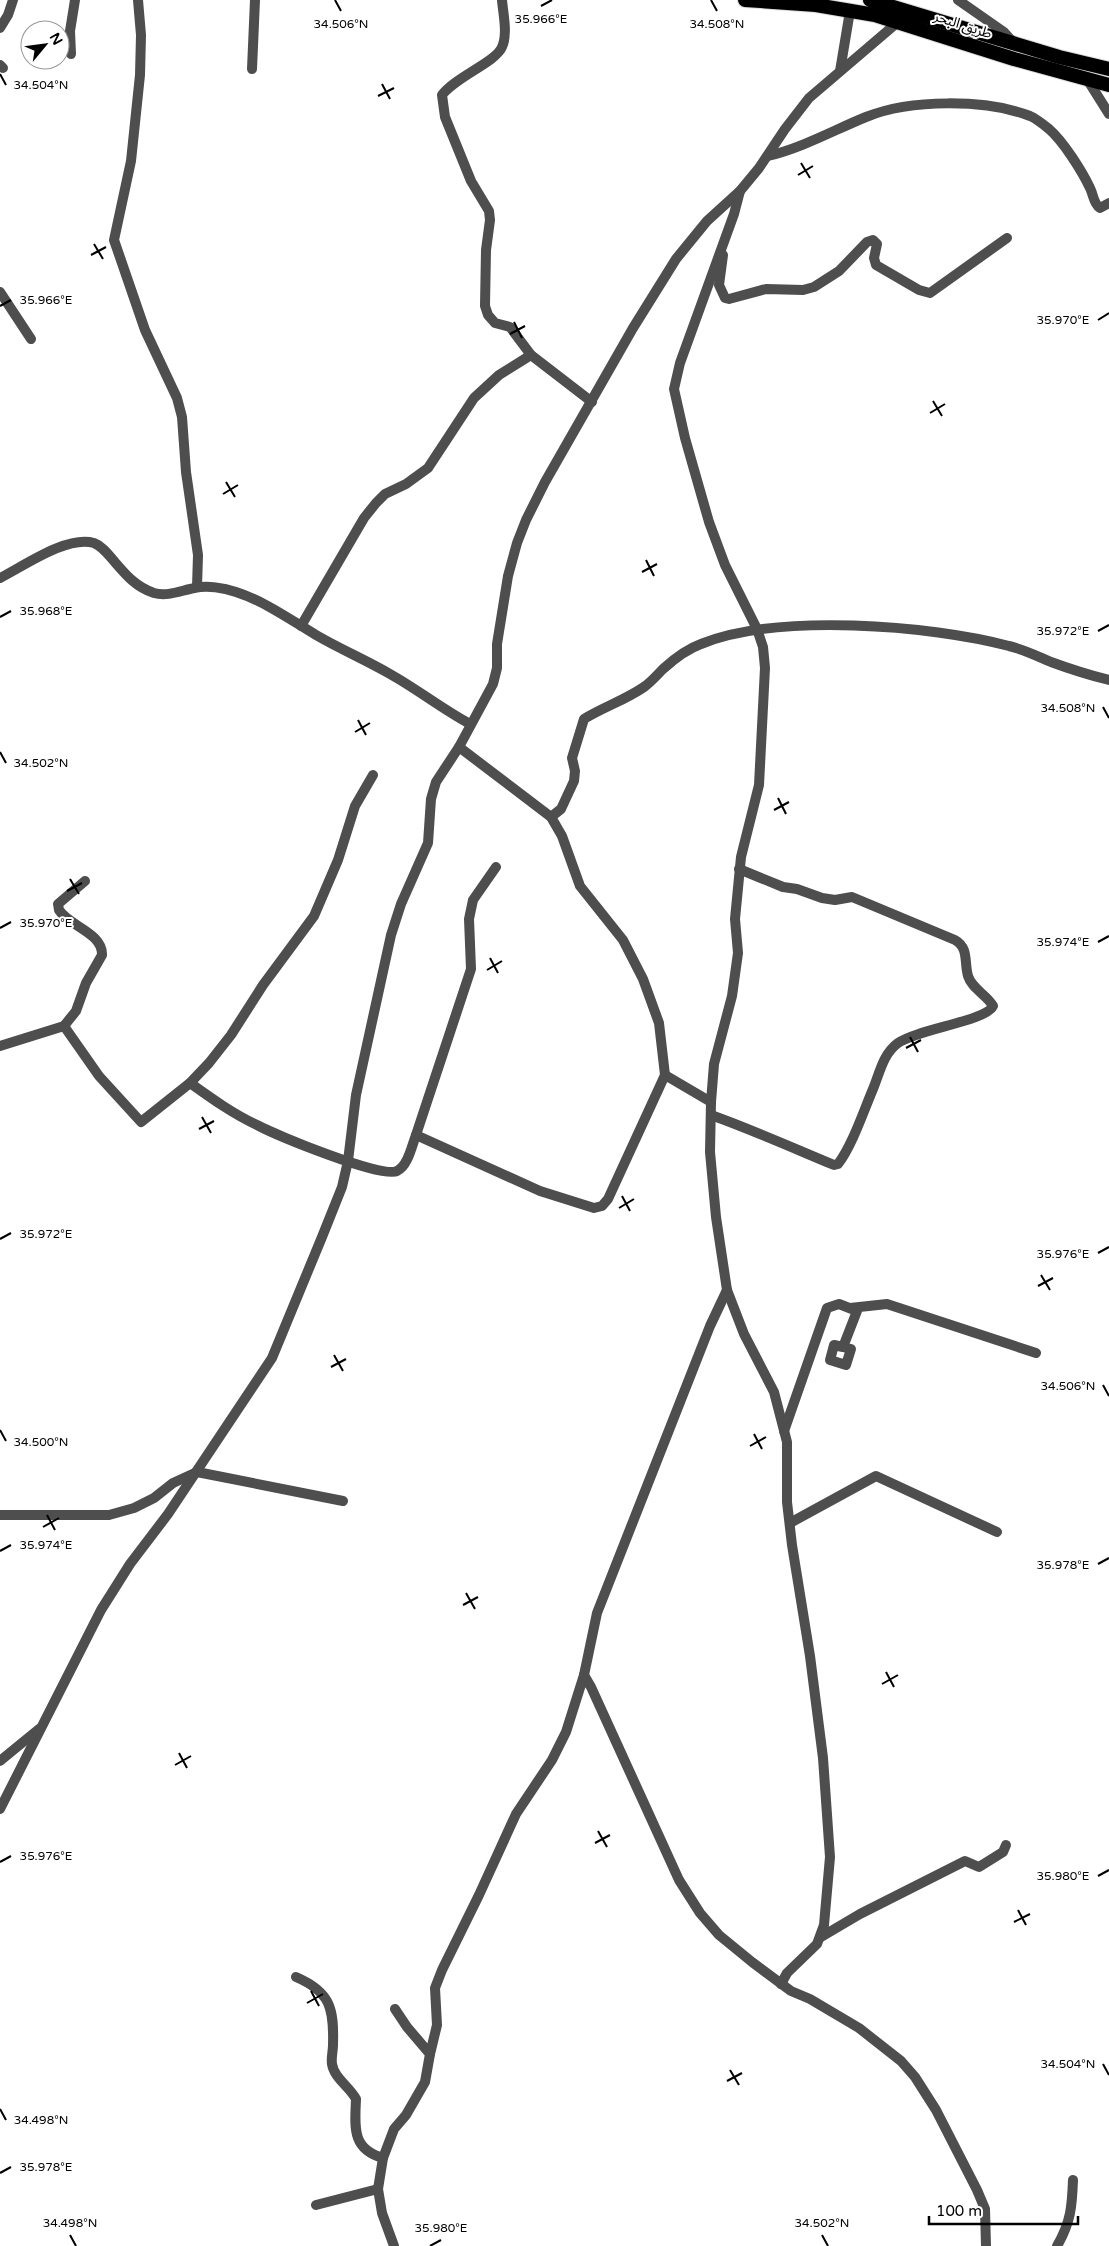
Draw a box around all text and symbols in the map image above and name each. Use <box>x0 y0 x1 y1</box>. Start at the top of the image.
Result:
street label: طريق البحر <box>931 7 994 43</box>
text: 35.966°E <box>515 12 568 26</box>
text: 34.506°N <box>314 17 368 31</box>
text: 34.508°N <box>690 17 744 31</box>
north arrow <box>20 20 70 70</box>
text: N <box>46 30 66 48</box>
text: 34.504°N <box>14 78 68 92</box>
text: 35.966°E <box>20 293 73 307</box>
text: 35.970°E <box>1037 313 1090 327</box>
text: 35.968°E <box>20 604 73 618</box>
text: 35.972°E <box>1037 624 1090 638</box>
text: 34.508°N <box>1041 701 1095 715</box>
text: 34.502°N <box>14 756 68 770</box>
text: 35.970°E <box>20 916 73 930</box>
text: 35.974°E <box>1037 935 1090 949</box>
text: 35.972°E <box>20 1227 73 1241</box>
text: 35.976°E <box>1037 1247 1090 1261</box>
text: 34.506°N <box>1041 1379 1095 1393</box>
text: 34.500°N <box>14 1435 68 1449</box>
text: 35.974°E <box>20 1538 73 1552</box>
text: 35.978°E <box>1037 1558 1090 1572</box>
text: 35.976°E <box>20 1849 73 1863</box>
text: 35.980°E <box>1037 1869 1090 1883</box>
text: 34.504°N <box>1041 2057 1095 2071</box>
text: 34.498°N <box>14 2113 68 2127</box>
text: 35.978°E <box>20 2160 73 2174</box>
scale bar <box>929 2194 1078 2226</box>
text: 100 m <box>936 2202 982 2220</box>
text: 34.498°N <box>43 2216 97 2230</box>
text: 34.502°N <box>795 2216 849 2230</box>
text: 35.980°E <box>415 2221 468 2235</box>

